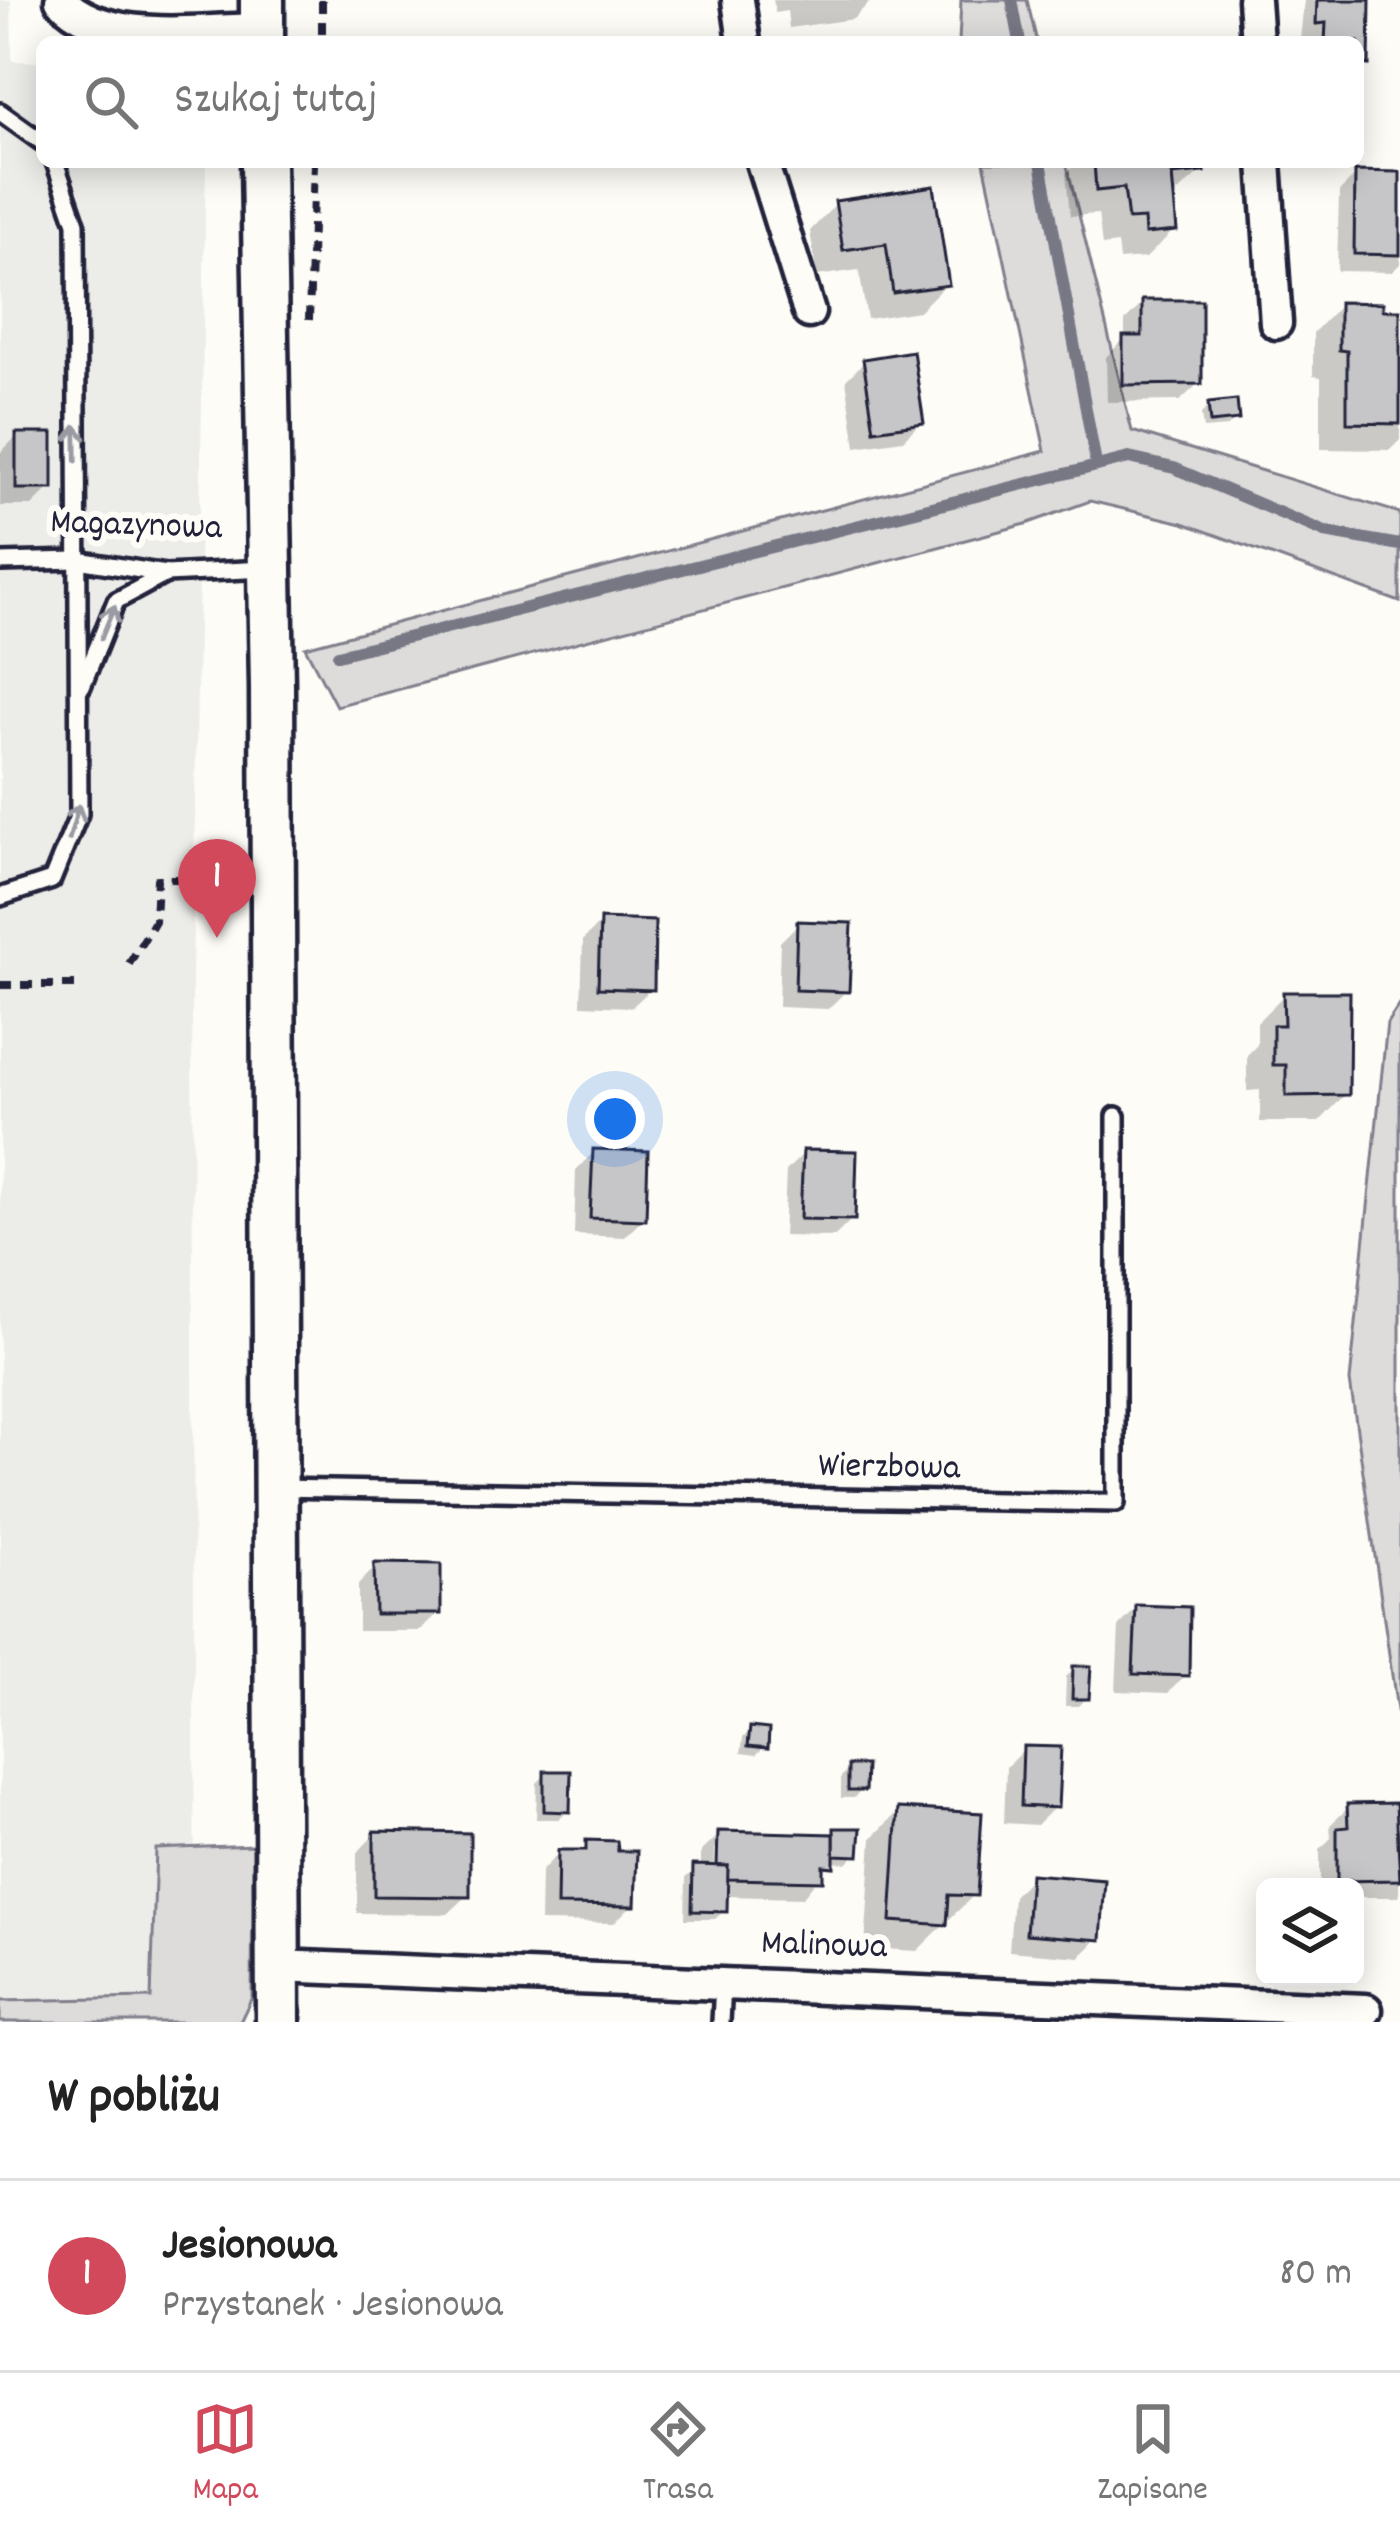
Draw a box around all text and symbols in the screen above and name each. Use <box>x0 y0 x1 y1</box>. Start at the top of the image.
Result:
search box <box>36 36 1364 168</box>
icon: search <box>78 69 144 135</box>
text: Szukaj tutaj <box>174 70 378 134</box>
one-way arrow <box>65 424 87 463</box>
street label: Magazynowa <box>49 498 224 556</box>
one-way arrow <box>99 604 120 641</box>
one-way arrow <box>64 804 86 842</box>
pin: 1 <box>178 839 256 938</box>
your location <box>585 1089 645 1149</box>
street label: Wierzbowa <box>818 1442 961 1496</box>
map controls <box>1256 1878 1364 1986</box>
button: layers <box>1256 1878 1364 1986</box>
street label: Malinowa <box>760 1919 889 1975</box>
text: W pobliżu <box>48 2064 220 2136</box>
text: Jesionowa <box>162 2216 336 2280</box>
text: 1 <box>83 2248 91 2303</box>
text: 80 m <box>1279 2248 1352 2303</box>
text: Przystanek · Jesionowa <box>162 2280 503 2335</box>
tab: Mapa <box>192 2396 258 2515</box>
tab: Trasa <box>643 2396 713 2515</box>
tab: Zapisane <box>1097 2396 1208 2515</box>

